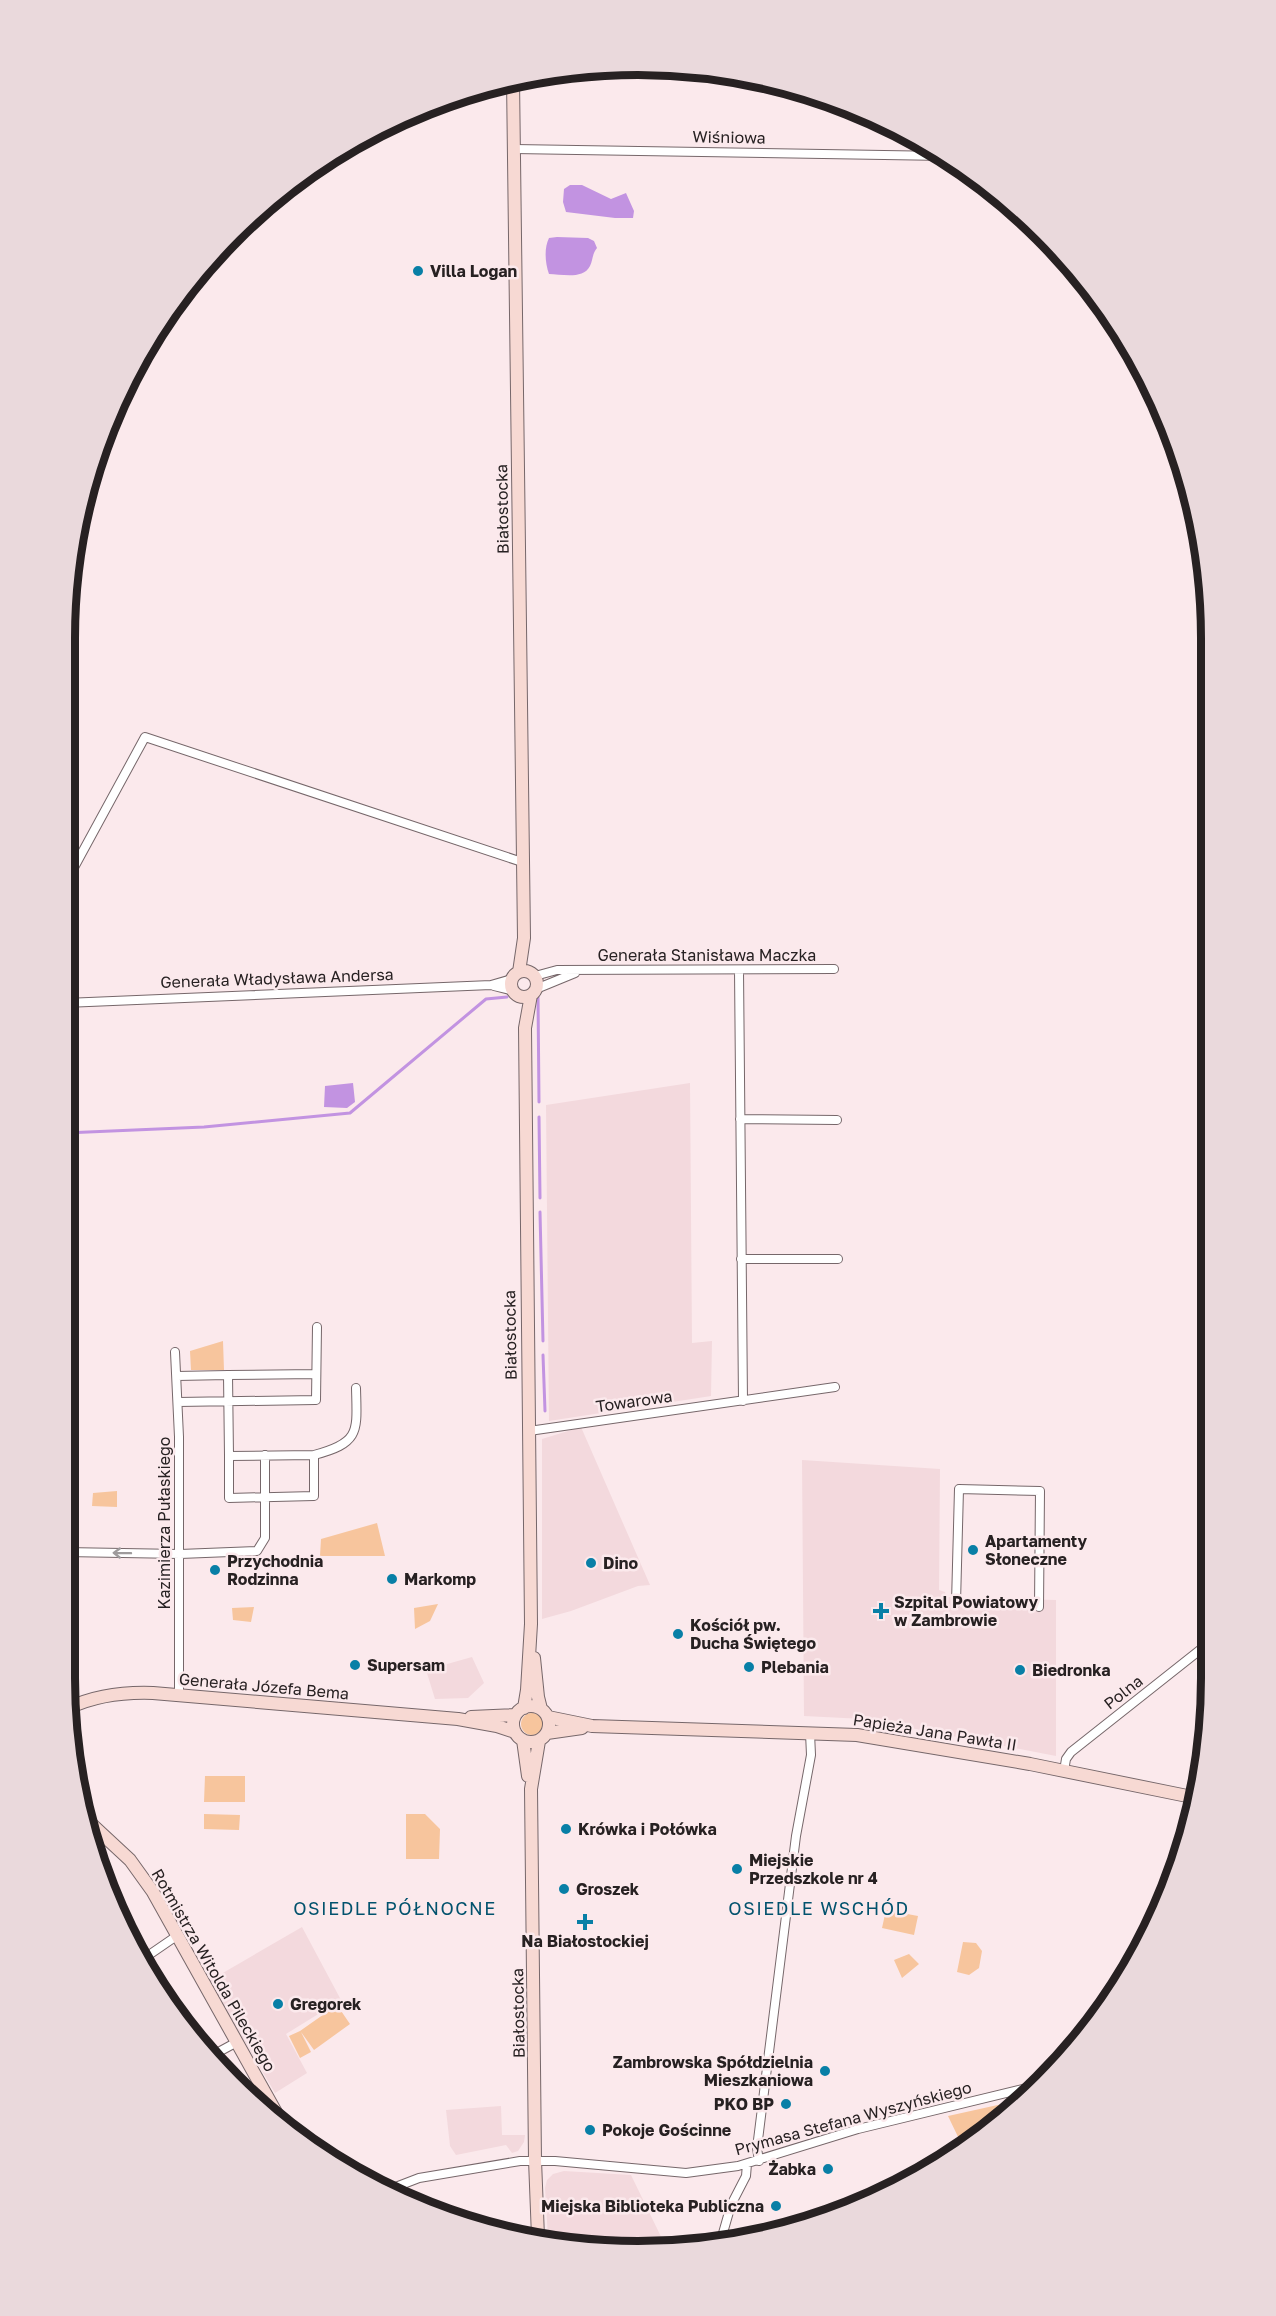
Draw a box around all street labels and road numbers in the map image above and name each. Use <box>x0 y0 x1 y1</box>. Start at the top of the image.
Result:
street label: Wiśniowa <box>692 126 766 148</box>
street label: Białostocka <box>491 464 513 554</box>
street label: Generała Stanisława Maczka <box>598 945 816 965</box>
street label: Generała Władysława Andersa <box>160 964 394 992</box>
street label: Białostocka <box>499 1290 521 1380</box>
street label: Towarowa <box>595 1386 673 1416</box>
street label: Kazimierza Pułaskiego <box>154 1437 174 1609</box>
street label: Generała Józefa Bema <box>178 1669 350 1703</box>
street label: Polna <box>1100 1671 1146 1713</box>
street label: Papieża Jana Pawła II <box>852 1709 1018 1755</box>
street label: Rotmistrza Witolda Pileckiego <box>148 1865 280 2075</box>
street label: Białostocka <box>507 1968 529 2058</box>
street label: Prymasa Stefana Wyszyńskiego <box>732 2077 974 2159</box>

